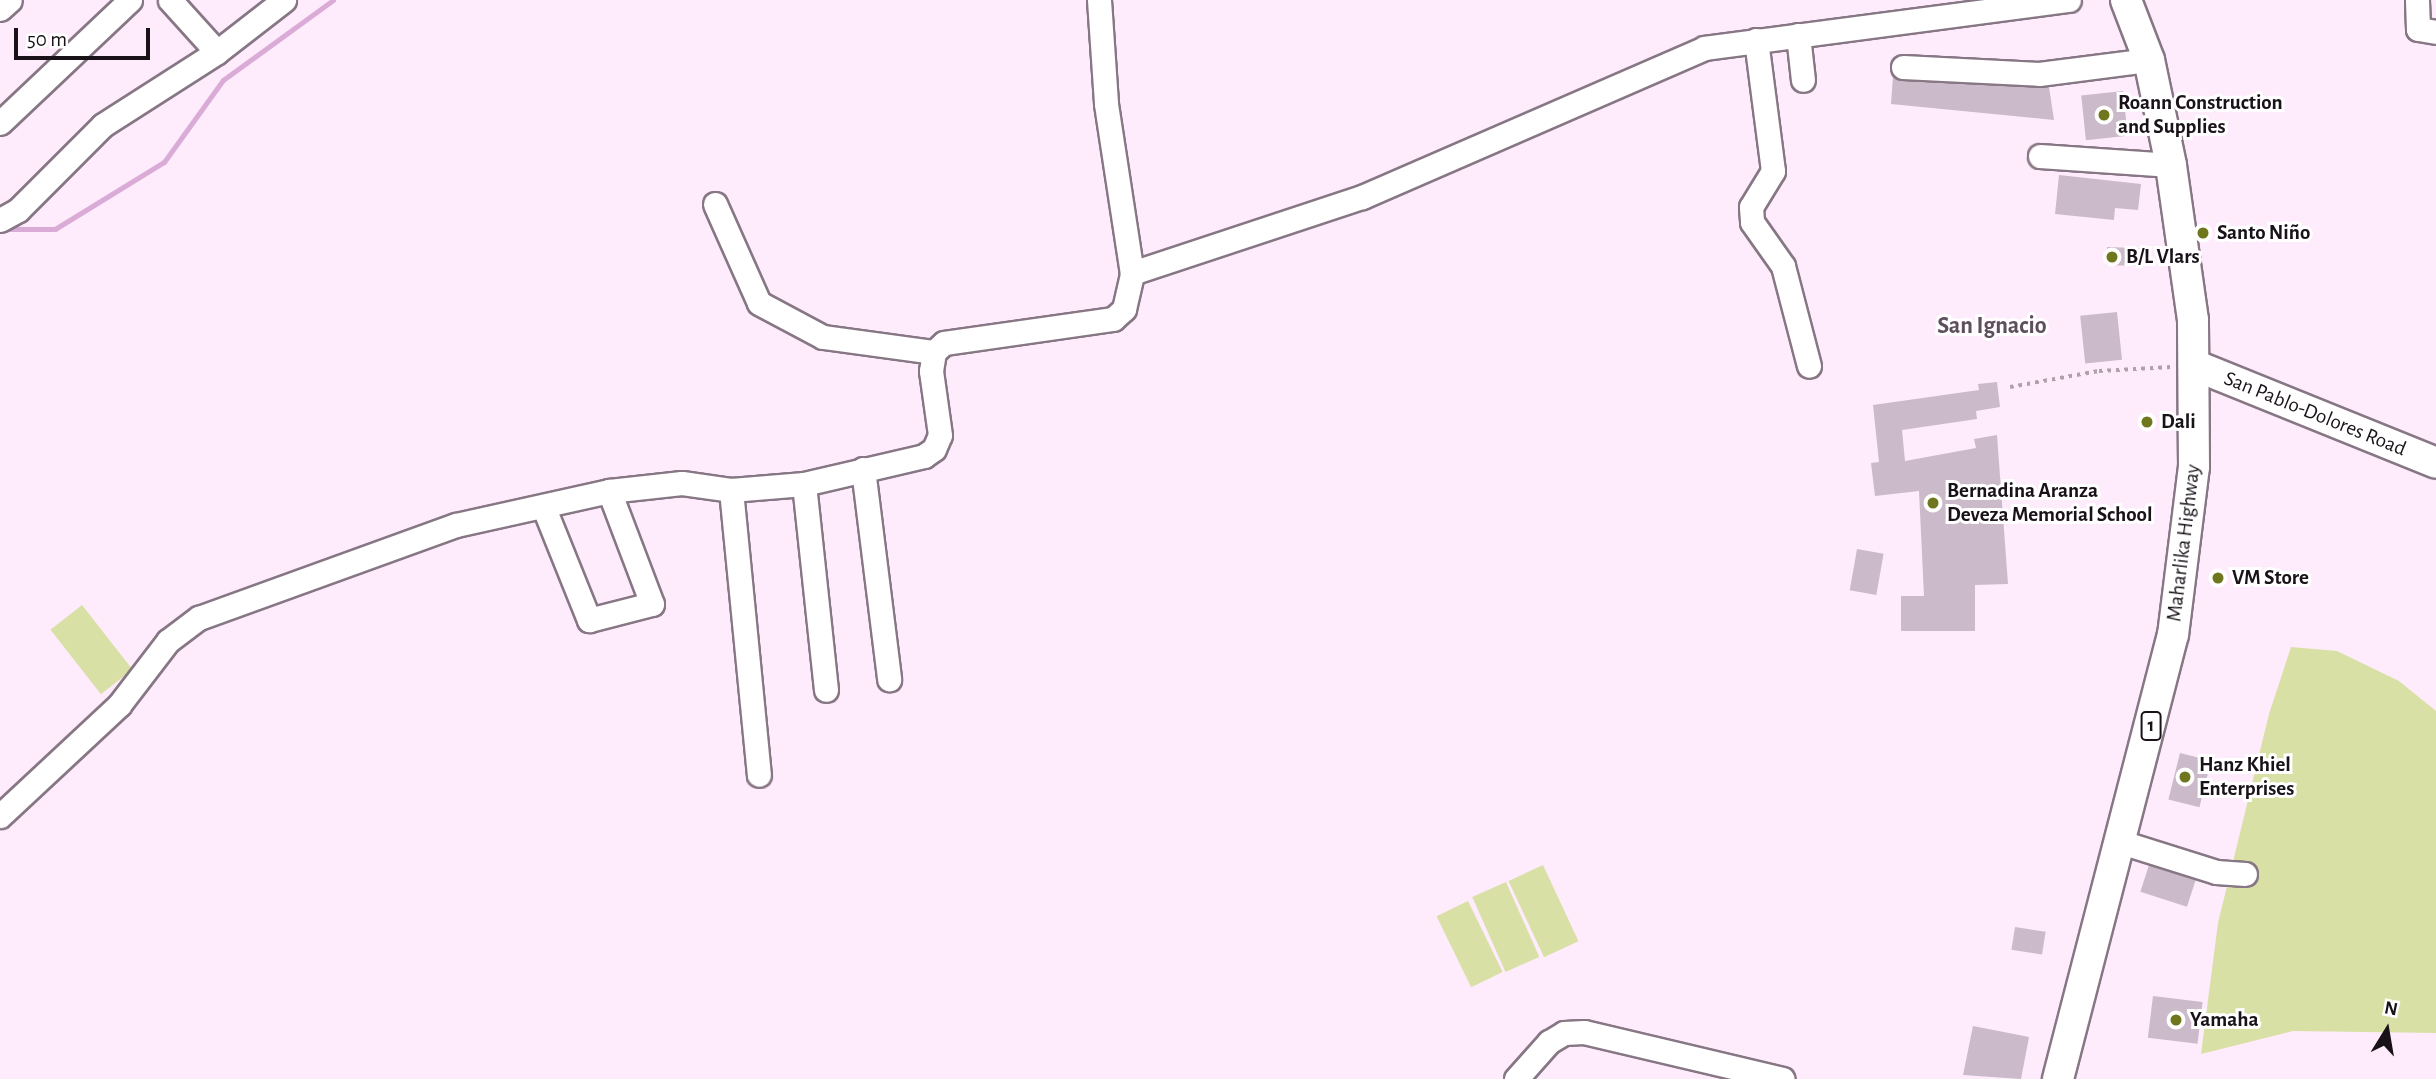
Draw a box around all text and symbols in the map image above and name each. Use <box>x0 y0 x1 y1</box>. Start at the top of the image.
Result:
scale bar <box>18 14 154 58</box>
text: 50 m <box>27 29 67 50</box>
place label: Roann Construction and Supplies <box>2118 90 2283 140</box>
marker: Roann Construction and Supplies <box>2096 107 2112 123</box>
place label: Santo Niño <box>2217 220 2310 246</box>
marker: Santo Niño <box>2195 225 2211 241</box>
place label: B/L Vlars <box>2126 244 2200 270</box>
marker: B/L Vlars <box>2104 249 2120 265</box>
district label: San Ignacio <box>1937 313 2047 341</box>
street label: San Pablo-Dolores Road <box>2220 366 2410 462</box>
place label: Dali <box>2161 409 2196 435</box>
marker: Dali <box>2139 414 2155 430</box>
street label: Maharlika Highway <box>2162 463 2206 623</box>
place label: Bernadina Aranza Deveza Memorial School <box>1947 478 2152 528</box>
marker: Bernadina Aranza Deveza Memorial School <box>1925 495 1941 511</box>
place label: VM Store <box>2232 565 2309 591</box>
marker: VM Store <box>2210 570 2226 586</box>
road number: 1 <box>2140 710 2162 741</box>
place label: Hanz Khiel Enterprises <box>2199 752 2294 802</box>
marker: Hanz Khiel Enterprises <box>2177 769 2193 785</box>
north arrow <box>2352 995 2422 1065</box>
text: N <box>2383 998 2399 1019</box>
place label: Yamaha <box>2190 1007 2259 1033</box>
marker: Yamaha <box>2168 1012 2184 1028</box>

